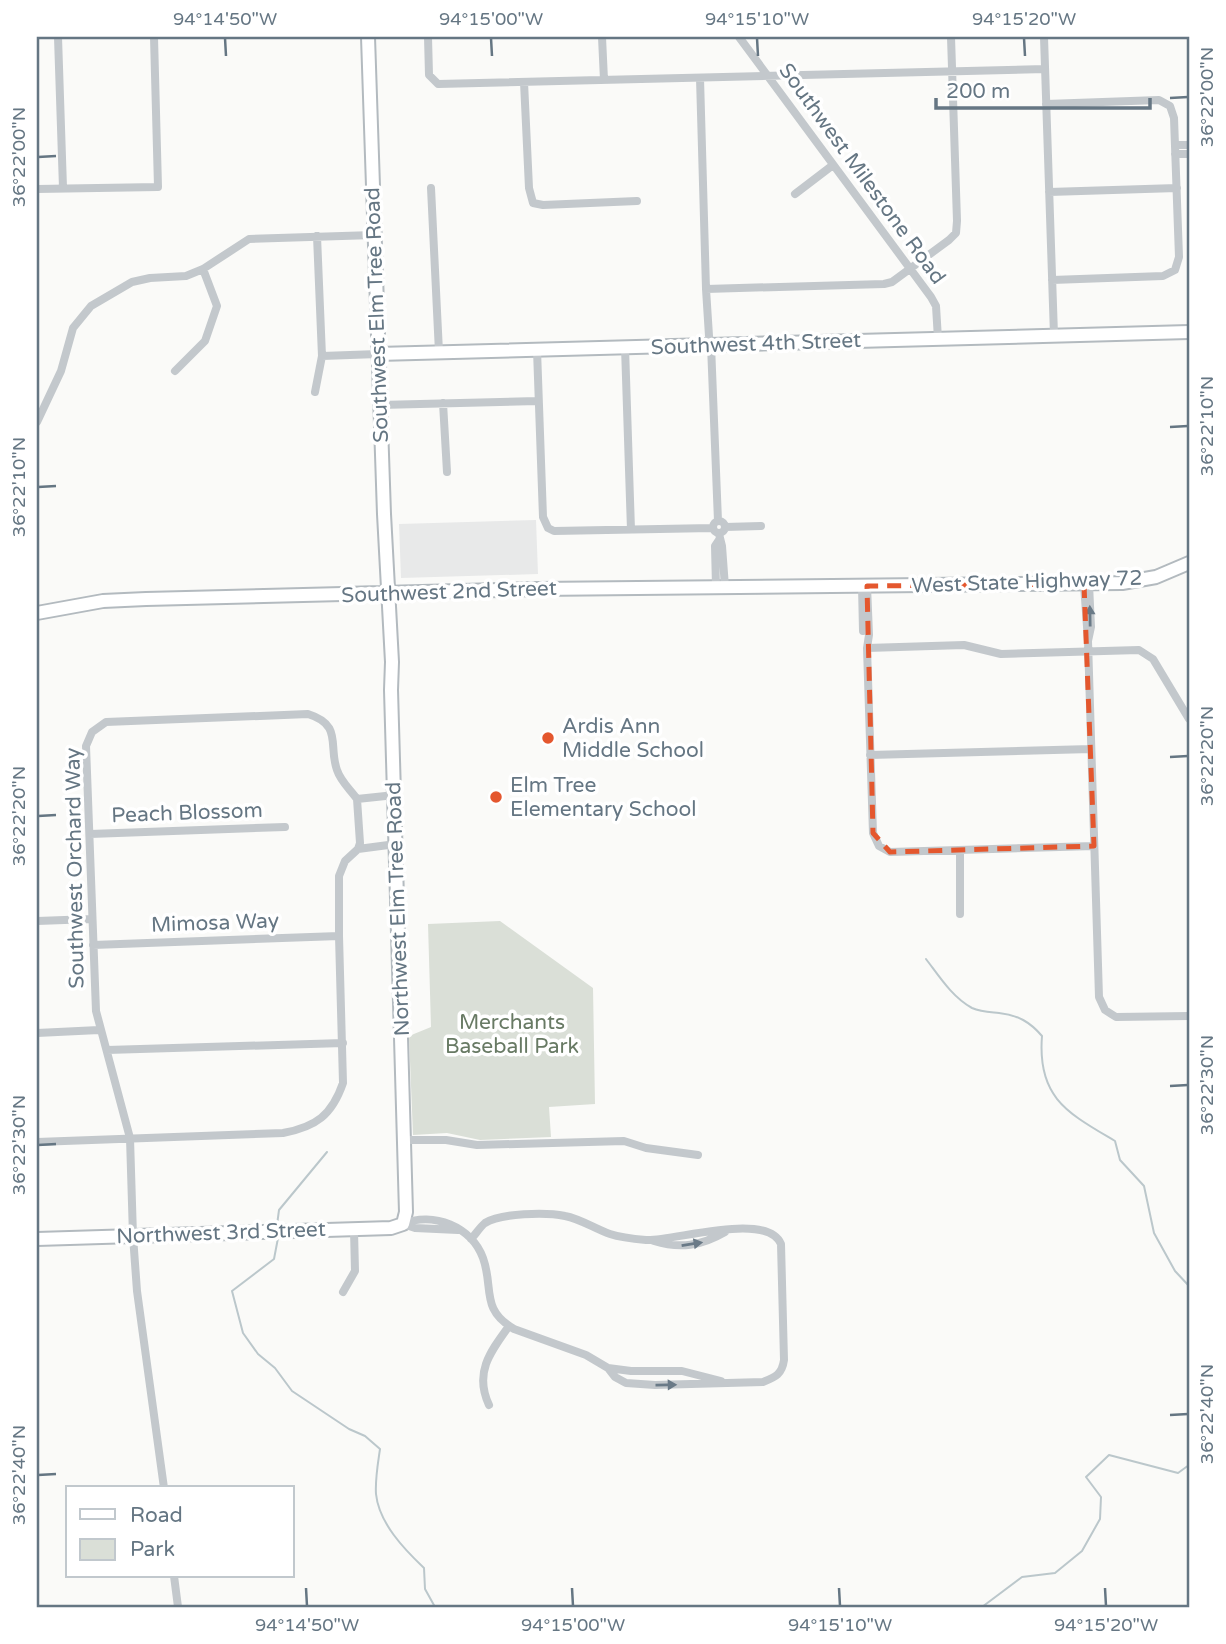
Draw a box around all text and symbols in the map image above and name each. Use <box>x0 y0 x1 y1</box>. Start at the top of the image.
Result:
text: 94°14'50"W <box>173 8 277 30</box>
text: 94°15'00"W <box>439 8 543 30</box>
text: 94°15'10"W <box>705 8 809 30</box>
text: 94°15'20"W <box>972 8 1076 30</box>
text: 36°22'00"N <box>1196 47 1218 147</box>
street label: Southwest Milestone Road <box>773 59 951 289</box>
scale bar <box>936 66 1149 110</box>
text: 200 m <box>946 79 1010 104</box>
text: 36°22'00"N <box>8 107 30 207</box>
street label: Southwest Elm Tree Road <box>360 187 394 443</box>
street label: Southwest 4th Street <box>650 328 862 360</box>
text: 36°22'10"N <box>1196 376 1218 476</box>
text: 36°22'10"N <box>8 437 30 537</box>
street label: West State Highway 72 <box>911 565 1143 599</box>
street label: Southwest 2nd Street <box>341 576 557 608</box>
one-way arrow <box>1084 605 1096 627</box>
text: 36°22'20"N <box>1196 706 1218 806</box>
place label: Ardis Ann Middle School <box>562 714 704 763</box>
marker: Ardis Ann Middle School <box>540 730 556 746</box>
street label: Southwest Orchard Way <box>60 747 90 989</box>
text: 36°22'20"N <box>8 766 30 866</box>
place label: Elm Tree Elementary School <box>510 773 697 822</box>
street label: Northwest Elm Tree Road <box>381 781 415 1037</box>
marker: Elm Tree Elementary School <box>488 789 504 805</box>
street label: Peach Blossom <box>111 798 263 828</box>
street label: Mimosa Way <box>151 908 279 938</box>
park label: Merchants Baseball Park <box>445 1010 579 1059</box>
text: 36°22'30"N <box>1196 1035 1218 1135</box>
text: 36°22'30"N <box>8 1095 30 1195</box>
street label: Northwest 3rd Street <box>116 1217 326 1249</box>
one-way arrow <box>681 1238 703 1249</box>
text: 36°22'40"N <box>1196 1364 1218 1464</box>
one-way arrow <box>655 1379 677 1391</box>
text: 36°22'40"N <box>8 1425 30 1525</box>
legend <box>66 1486 294 1578</box>
text: Road <box>130 1503 183 1528</box>
text: Park <box>130 1537 175 1562</box>
text: 94°14'50"W <box>255 1614 359 1636</box>
text: 94°15'00"W <box>521 1614 625 1636</box>
text: 94°15'10"W <box>788 1614 892 1636</box>
text: 94°15'20"W <box>1054 1614 1158 1636</box>

